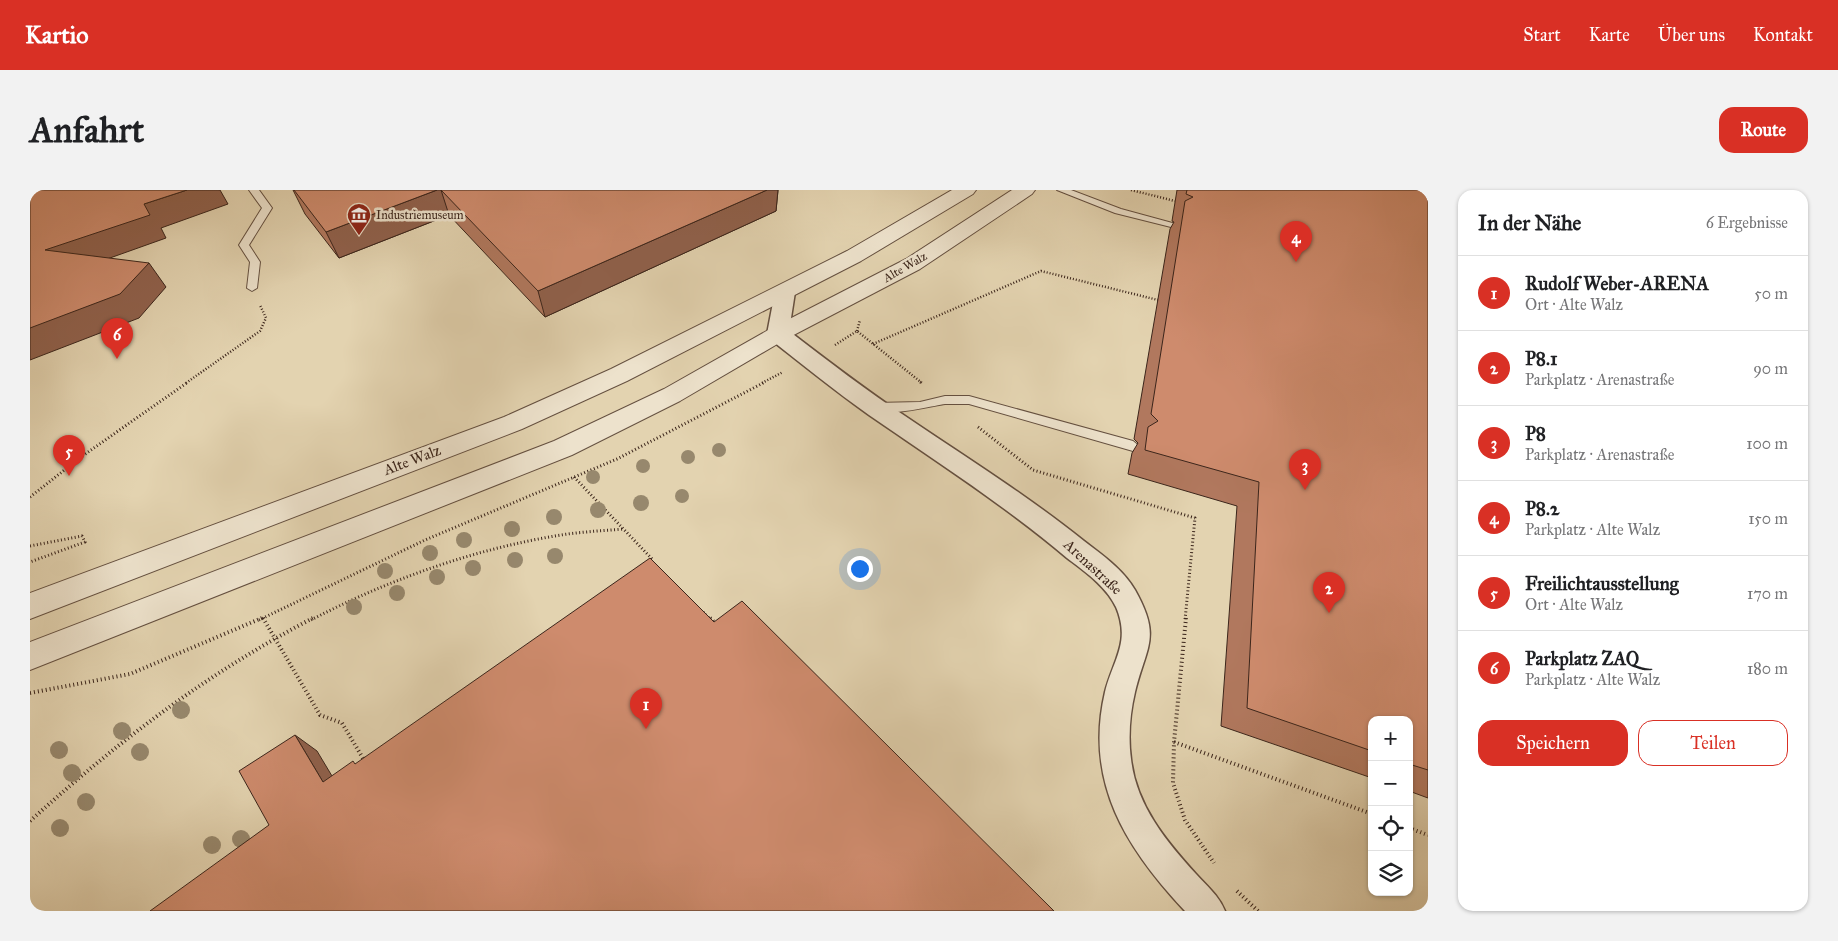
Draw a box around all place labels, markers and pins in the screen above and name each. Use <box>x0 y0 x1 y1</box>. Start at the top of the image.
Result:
museum icon: Industriemuseum <box>346 202 372 236</box>
place label: Industriemuseum <box>376 208 464 222</box>
pin: 4 <box>1280 221 1312 262</box>
pin: 6 <box>101 318 133 359</box>
pin: 5 <box>53 435 85 476</box>
pin: 3 <box>1289 449 1321 490</box>
pin: 2 <box>1313 572 1345 613</box>
pin: 1 <box>630 688 662 729</box>

